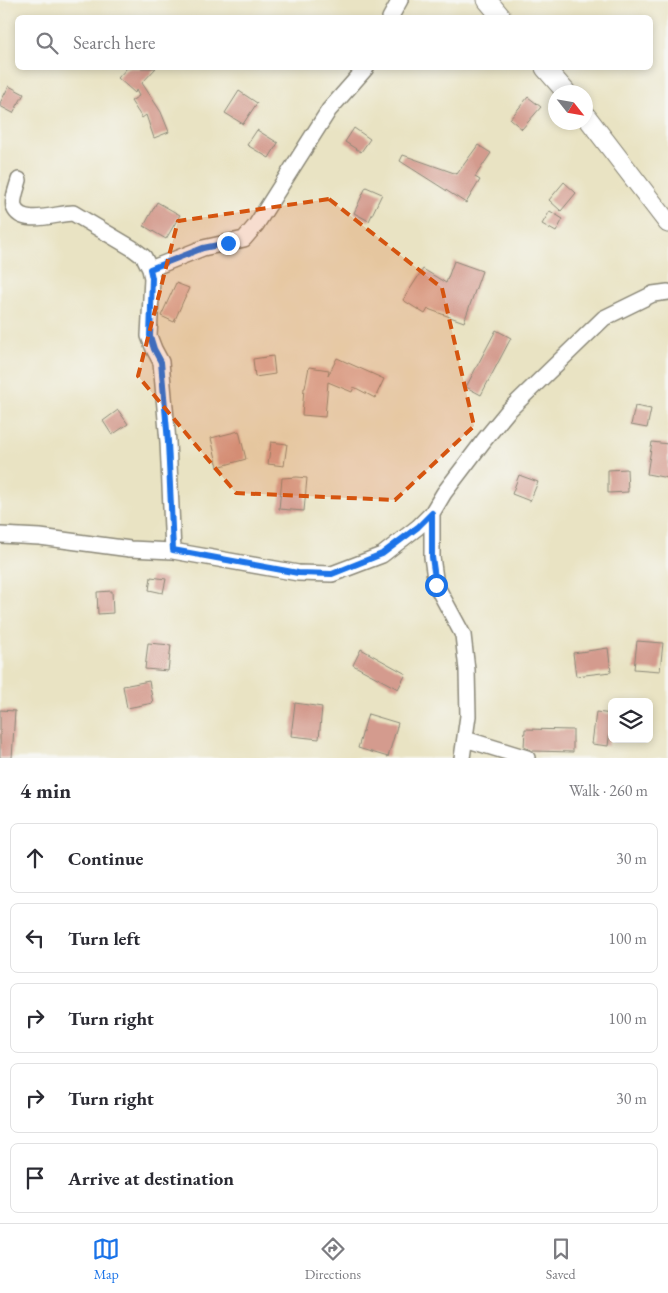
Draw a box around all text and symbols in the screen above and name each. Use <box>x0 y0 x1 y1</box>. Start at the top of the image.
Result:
search box <box>15 15 653 70</box>
icon: search <box>33 29 61 57</box>
text: Search here <box>73 30 155 55</box>
north arrow <box>548 85 593 130</box>
route end <box>217 232 240 255</box>
route start <box>425 574 448 597</box>
map controls <box>608 698 653 743</box>
button: layers <box>608 698 653 743</box>
text: 4 min <box>20 777 71 804</box>
text: Walk · 260 m <box>569 780 648 801</box>
icon: ahead <box>21 844 49 872</box>
text: Continue <box>68 846 143 871</box>
text: 30 m <box>616 848 647 869</box>
icon: left <box>21 924 49 952</box>
text: Turn left <box>68 926 140 951</box>
text: 100 m <box>608 928 647 949</box>
icon: right <box>21 1004 49 1032</box>
text: Turn right <box>68 1006 154 1031</box>
text: 100 m <box>608 1008 647 1029</box>
icon: right <box>21 1084 49 1112</box>
text: Turn right <box>68 1086 154 1111</box>
text: 30 m <box>616 1088 647 1109</box>
icon: arrive <box>21 1164 49 1192</box>
text: Arrive at destination <box>68 1166 234 1191</box>
tab: Map <box>92 1235 120 1283</box>
tab: Directions <box>305 1235 361 1283</box>
tab: Saved <box>546 1235 576 1283</box>

